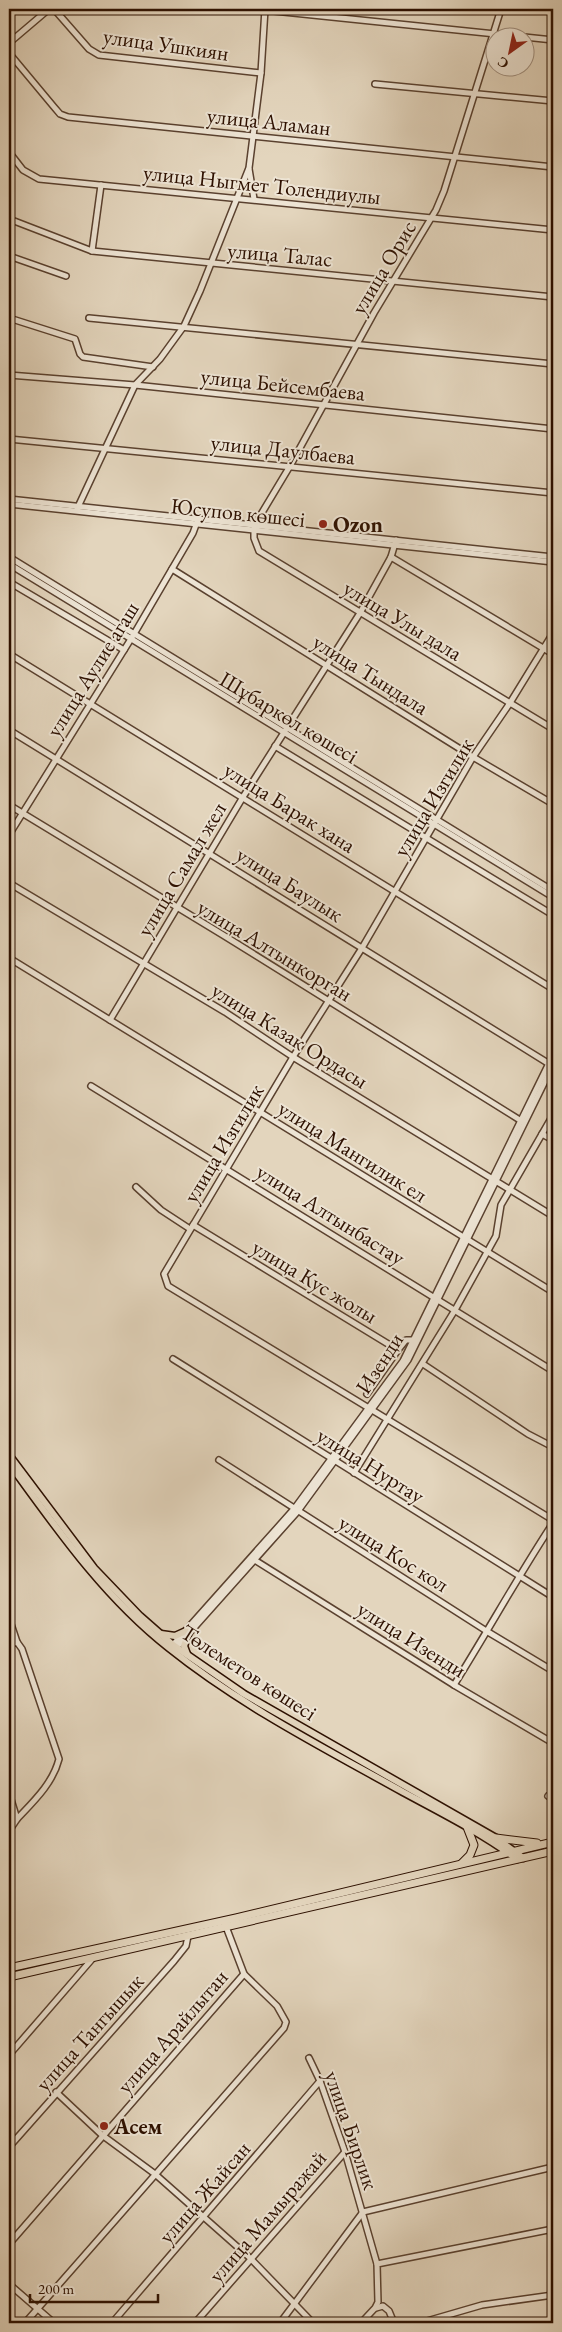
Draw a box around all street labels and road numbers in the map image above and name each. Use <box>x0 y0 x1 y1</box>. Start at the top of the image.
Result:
street label: улица Ушкиян <box>101 21 231 68</box>
street label: улица Аламан <box>206 101 332 142</box>
street label: улица Ныгмет Толендиулы <box>142 158 382 211</box>
street label: улица Орис <box>344 215 423 320</box>
street label: улица Талас <box>226 235 334 274</box>
street label: улица Бейсембаева <box>199 361 367 408</box>
street label: улица Даулбаева <box>209 428 357 472</box>
street label: Юсупов көшесі <box>169 491 307 534</box>
street label: улица Улы дала <box>338 573 468 668</box>
street label: улица Аулие агаш <box>39 596 146 742</box>
street label: улица Тындала <box>307 627 434 722</box>
street label: Шұбаркөл көшесі <box>214 665 363 770</box>
street label: улица Изгилик <box>387 732 481 862</box>
street label: улица Барак хана <box>218 755 361 860</box>
street label: улица Самал жел <box>130 796 233 942</box>
street label: улица Баулык <box>231 840 349 929</box>
street label: улица Алтынкорган <box>192 893 358 1008</box>
street label: улица Казак Ордасы <box>206 976 374 1095</box>
street label: улица Изгилик <box>177 1078 271 1208</box>
street label: улица Мангилик ел <box>273 1094 433 1209</box>
street label: улица Алтынбастау <box>251 1157 411 1272</box>
street label: улица Кус жолы <box>247 1233 383 1330</box>
street label: Изенди <box>349 1327 410 1400</box>
street label: улица Нуртау <box>311 1421 430 1510</box>
street label: улица Кос кол <box>333 1508 455 1599</box>
street label: улица Изенди <box>352 1594 472 1685</box>
street label: Төлеметов көшесі <box>175 1618 322 1727</box>
street label: улица Арайлытан <box>110 1963 234 2100</box>
street label: улица Тангышык <box>29 1967 150 2097</box>
street label: улица Бирлик <box>318 2067 386 2194</box>
street label: улица Жайсан <box>152 2135 257 2250</box>
street label: улица Мамыражай <box>202 2144 333 2288</box>

